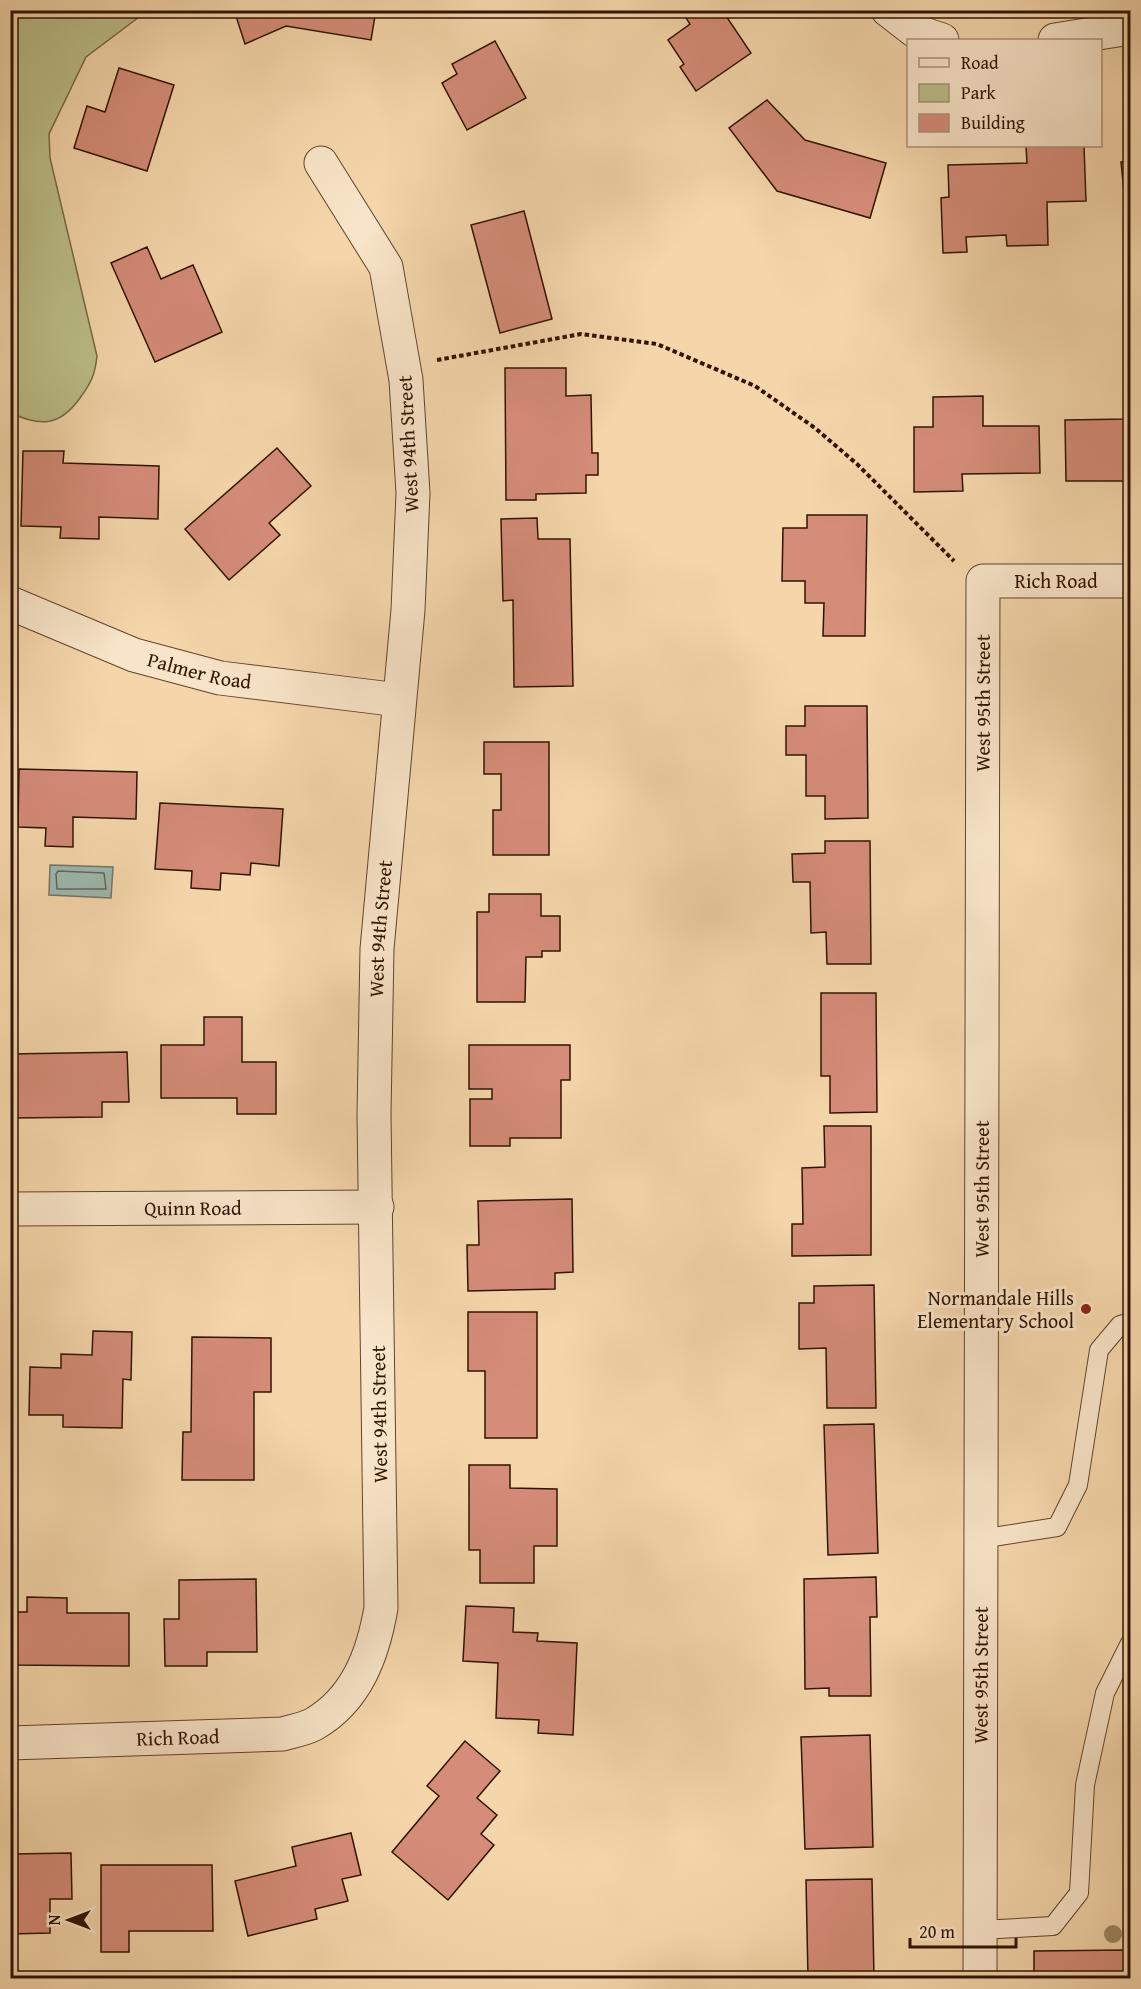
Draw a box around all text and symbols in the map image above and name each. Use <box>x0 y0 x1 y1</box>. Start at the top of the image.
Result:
legend <box>907 39 1102 147</box>
text: Road <box>961 49 999 76</box>
text: Park <box>961 79 997 106</box>
text: Building <box>961 109 1025 136</box>
street label: West 94th Street <box>389 375 426 513</box>
street label: Rich Road <box>1014 566 1098 595</box>
street label: West 95th Street <box>968 634 997 772</box>
street label: Palmer Road <box>144 644 253 696</box>
street label: West 94th Street <box>361 859 399 998</box>
street label: West 95th Street <box>967 1120 996 1258</box>
street label: Quinn Road <box>144 1193 242 1222</box>
place label: Normandale Hills Elementary School <box>917 1283 1074 1335</box>
marker: Normandale Hills Elementary School <box>1079 1302 1093 1316</box>
street label: West 94th Street <box>363 1345 394 1483</box>
street label: West 95th Street <box>966 1606 995 1744</box>
street label: Rich Road <box>136 1721 220 1753</box>
north arrow <box>39 1890 99 1950</box>
scale bar <box>910 1911 1016 1949</box>
text: N <box>42 1914 66 1925</box>
text: 20 m <box>919 1918 955 1945</box>

